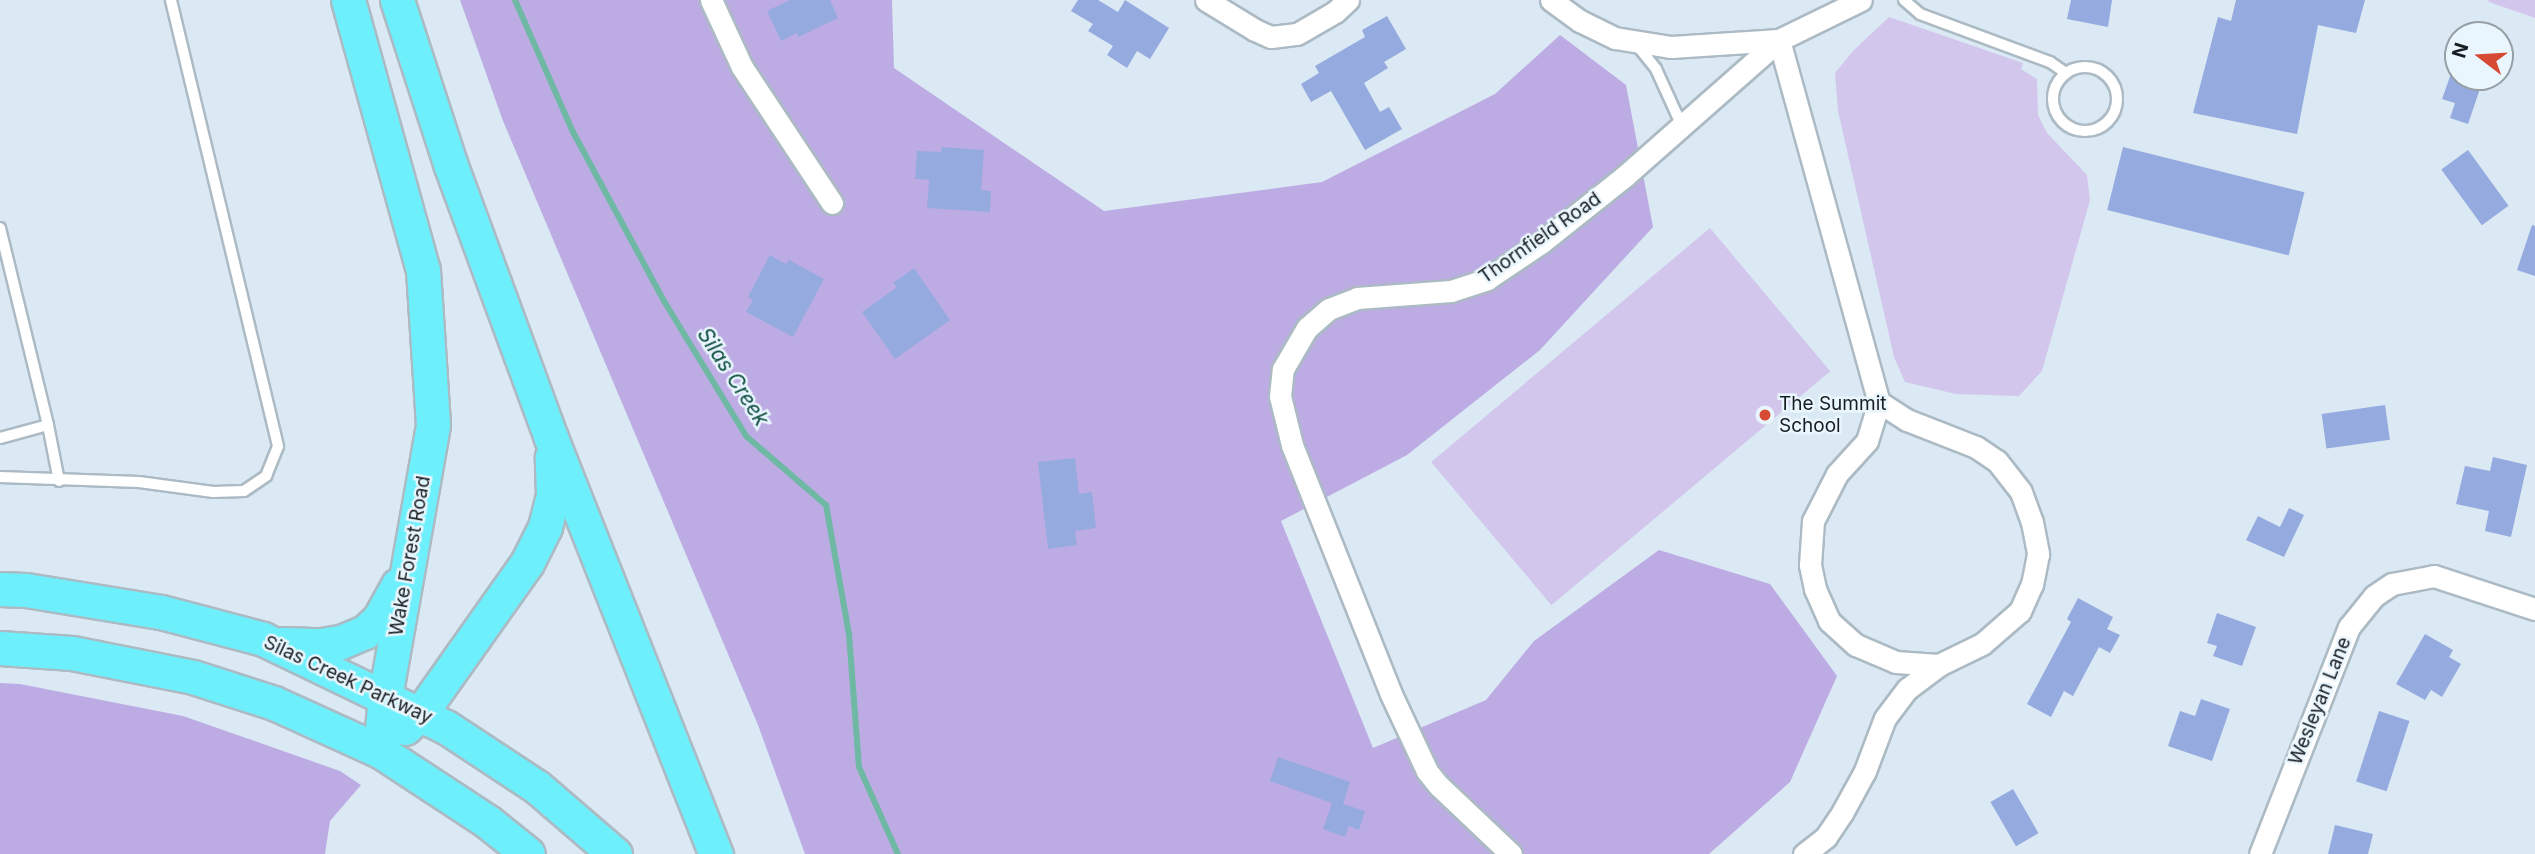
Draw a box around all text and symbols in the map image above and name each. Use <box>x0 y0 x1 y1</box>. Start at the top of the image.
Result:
north arrow <box>2444 21 2514 91</box>
text: N <box>2447 40 2473 61</box>
street label: Thornfield Road <box>1475 187 1605 289</box>
water label: Silas Creek <box>692 323 774 431</box>
place label: The Summit School <box>1779 393 1886 437</box>
marker: The Summit School <box>1757 407 1773 423</box>
street label: Wake Forest Road <box>385 474 435 638</box>
street label: Silas Creek Parkway <box>260 631 436 729</box>
street label: Wesleyan Lane <box>2284 634 2356 768</box>

